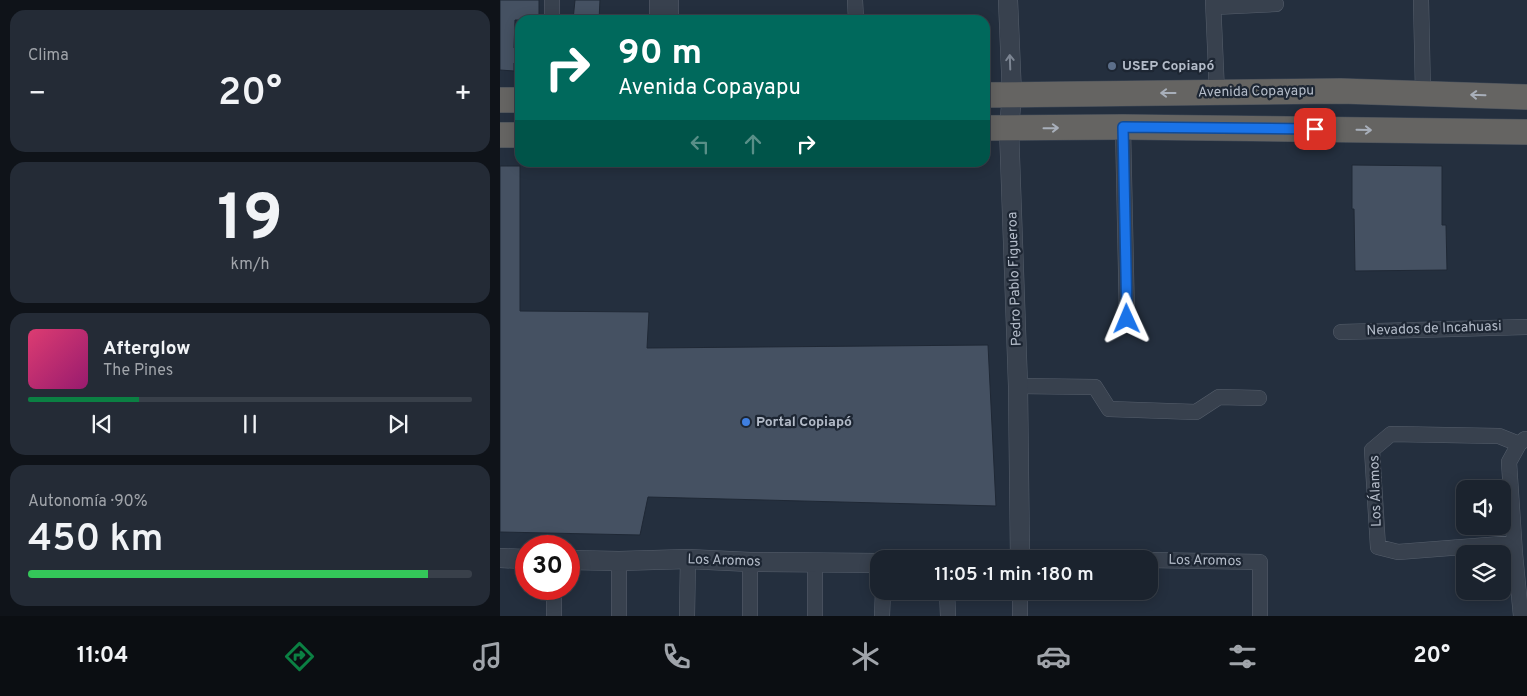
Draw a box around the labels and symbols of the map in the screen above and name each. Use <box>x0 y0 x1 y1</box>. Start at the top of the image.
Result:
one-way arrow <box>1006 54 1015 70</box>
place label: USEP Copiapó <box>1122 58 1214 75</box>
marker: USEP Copiapó <box>1106 60 1118 72</box>
street label: Avenida Copayapu <box>1198 82 1314 102</box>
one-way arrow <box>1161 88 1177 98</box>
one-way arrow <box>1471 91 1487 100</box>
pin <box>1294 108 1336 150</box>
one-way arrow <box>1043 123 1059 132</box>
one-way arrow <box>1356 125 1372 135</box>
street label: Pedro Pablo Figueroa <box>1004 211 1026 347</box>
position arrow <box>1100 292 1152 344</box>
street label: Nevados de Incahuasi <box>1366 318 1502 340</box>
place label: Portal Copiapó <box>756 414 852 431</box>
marker: Portal Copiapó <box>740 416 752 428</box>
street label: Los Álamos <box>1365 455 1386 527</box>
speed limit sign: 30 <box>515 535 580 600</box>
street label: Los Aromos <box>687 551 761 571</box>
street label: Los Aromos <box>1168 552 1242 570</box>

